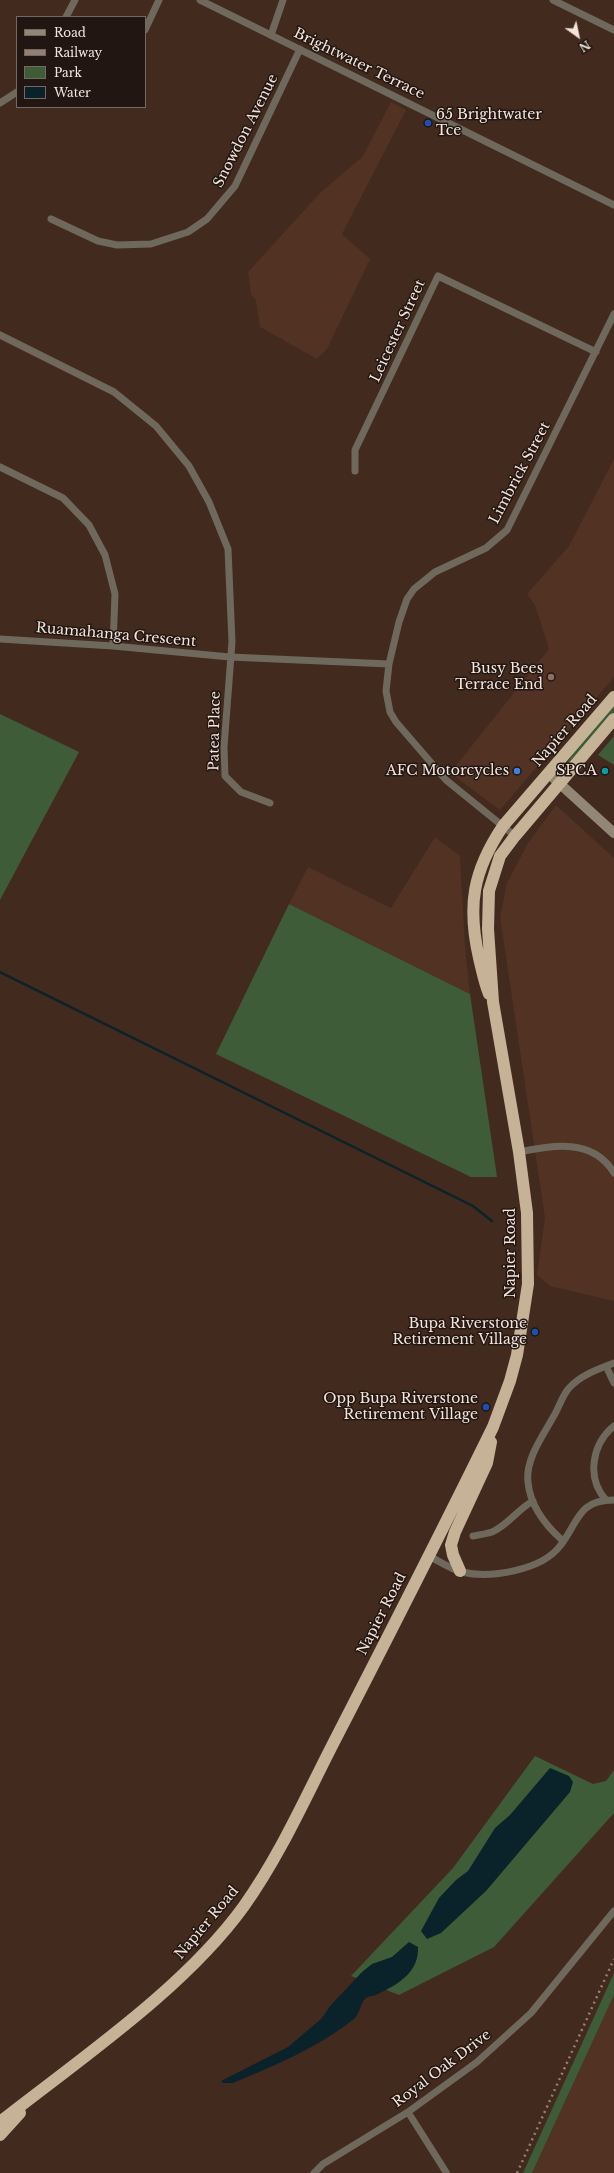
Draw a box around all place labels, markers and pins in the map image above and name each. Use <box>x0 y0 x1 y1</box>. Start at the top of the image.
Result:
place label: 65 Brightwater Tce <box>436 107 542 140</box>
marker: 65 Brightwater Tce <box>423 118 433 128</box>
place label: Busy Bees Terrace End <box>455 661 543 694</box>
marker: Busy Bees Terrace End <box>546 672 556 682</box>
place label: AFC Motorcycles <box>386 763 509 779</box>
place label: SPCA <box>556 763 597 779</box>
marker: AFC Motorcycles <box>512 766 522 776</box>
marker: SPCA <box>600 766 610 776</box>
place label: Bupa Riverstone Retirement Village <box>393 1316 527 1348</box>
marker: Bupa Riverstone Retirement Village <box>530 1327 540 1337</box>
place label: Opp Bupa Riverstone Retirement Village <box>323 1391 478 1424</box>
marker: Opp Bupa Riverstone Retirement Village <box>481 1402 491 1412</box>

